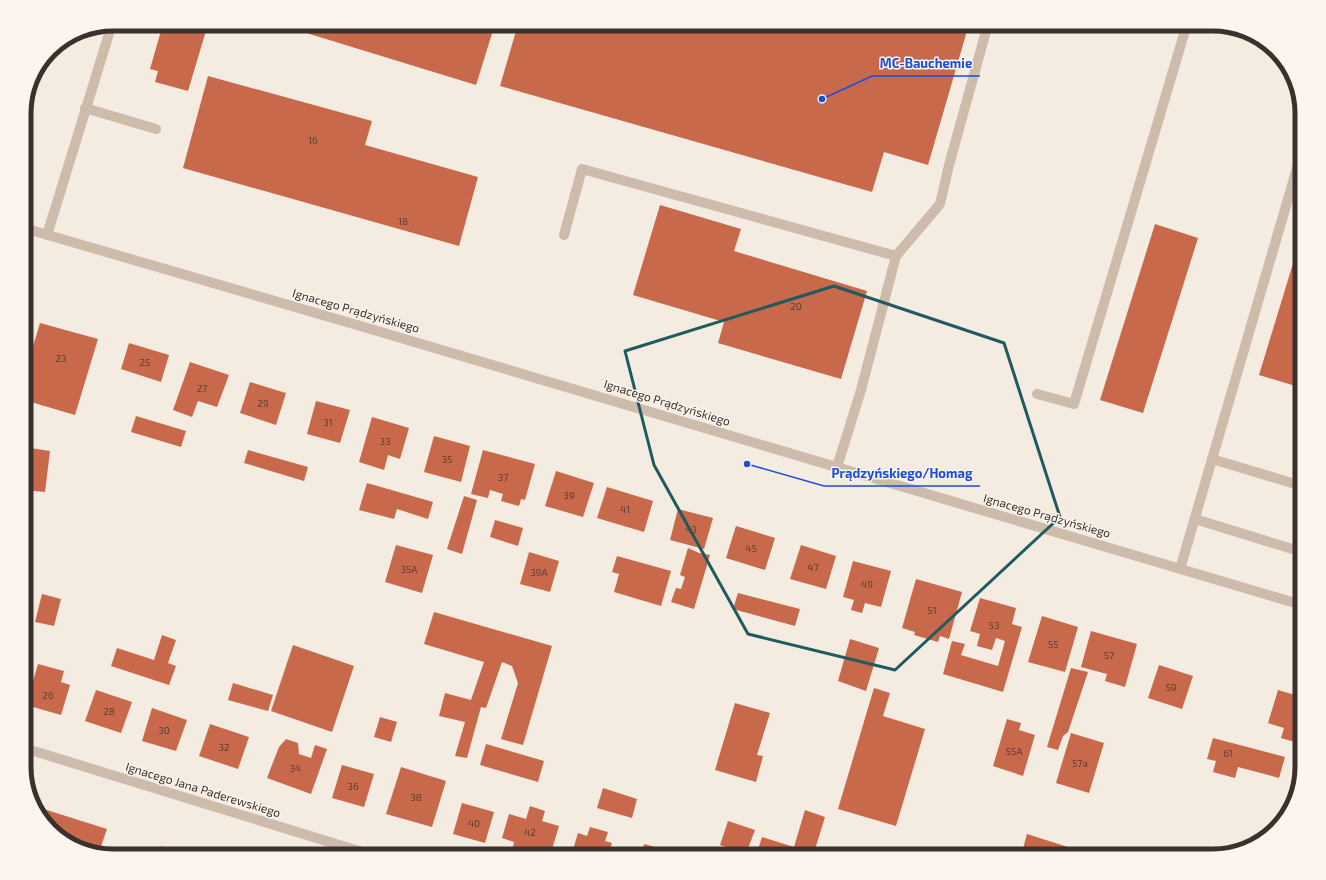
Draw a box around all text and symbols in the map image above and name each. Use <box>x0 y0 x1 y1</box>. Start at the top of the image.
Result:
callout: MC-Bauchemie <box>872 51 980 76</box>
text: MC-Bauchemie <box>880 55 972 71</box>
house number: 16 <box>308 134 318 146</box>
house number: 18 <box>398 215 408 227</box>
street label: Ignacego Prądzyńskiego <box>291 285 422 335</box>
house number: 20 <box>790 300 802 312</box>
house number: 23 <box>55 352 67 364</box>
house number: 25 <box>140 356 150 368</box>
street label: Ignacego Prądzyńskiego <box>602 376 732 428</box>
house number: 27 <box>197 382 207 394</box>
house number: 29 <box>257 397 269 409</box>
house number: 31 <box>323 416 333 428</box>
house number: 33 <box>379 435 391 447</box>
house number: 35 <box>442 453 452 465</box>
callout: Prądzyńskiego/Homag <box>824 461 980 486</box>
text: Prądzyńskiego/Homag <box>832 465 973 481</box>
house number: 37 <box>498 471 508 483</box>
house number: 39 <box>563 489 575 501</box>
street label: Ignacego Prądzyńskiego <box>982 490 1113 540</box>
house number: 41 <box>620 503 630 515</box>
house number: 43 <box>685 523 697 535</box>
house number: 45 <box>745 542 757 554</box>
house number: 47 <box>807 561 819 573</box>
house number: 35A <box>400 563 418 575</box>
house number: 39A <box>530 566 549 578</box>
house number: 49 <box>861 578 873 590</box>
house number: 51 <box>927 604 937 616</box>
house number: 53 <box>989 619 999 631</box>
house number: 55 <box>1048 638 1058 650</box>
house number: 57 <box>1104 649 1114 661</box>
house number: 59 <box>1165 681 1177 693</box>
house number: 26 <box>42 689 54 701</box>
house number: 28 <box>103 705 115 717</box>
house number: 30 <box>158 724 170 736</box>
house number: 32 <box>218 741 230 753</box>
house number: 55A <box>1006 745 1023 757</box>
house number: 61 <box>1223 747 1233 759</box>
house number: 57a <box>1072 757 1088 769</box>
street label: Ignacego Jana Paderewskiego <box>124 759 283 819</box>
house number: 34 <box>289 762 301 774</box>
house number: 36 <box>347 780 359 792</box>
house number: 38 <box>410 791 422 803</box>
house number: 40 <box>468 817 480 829</box>
house number: 42 <box>524 826 536 838</box>

